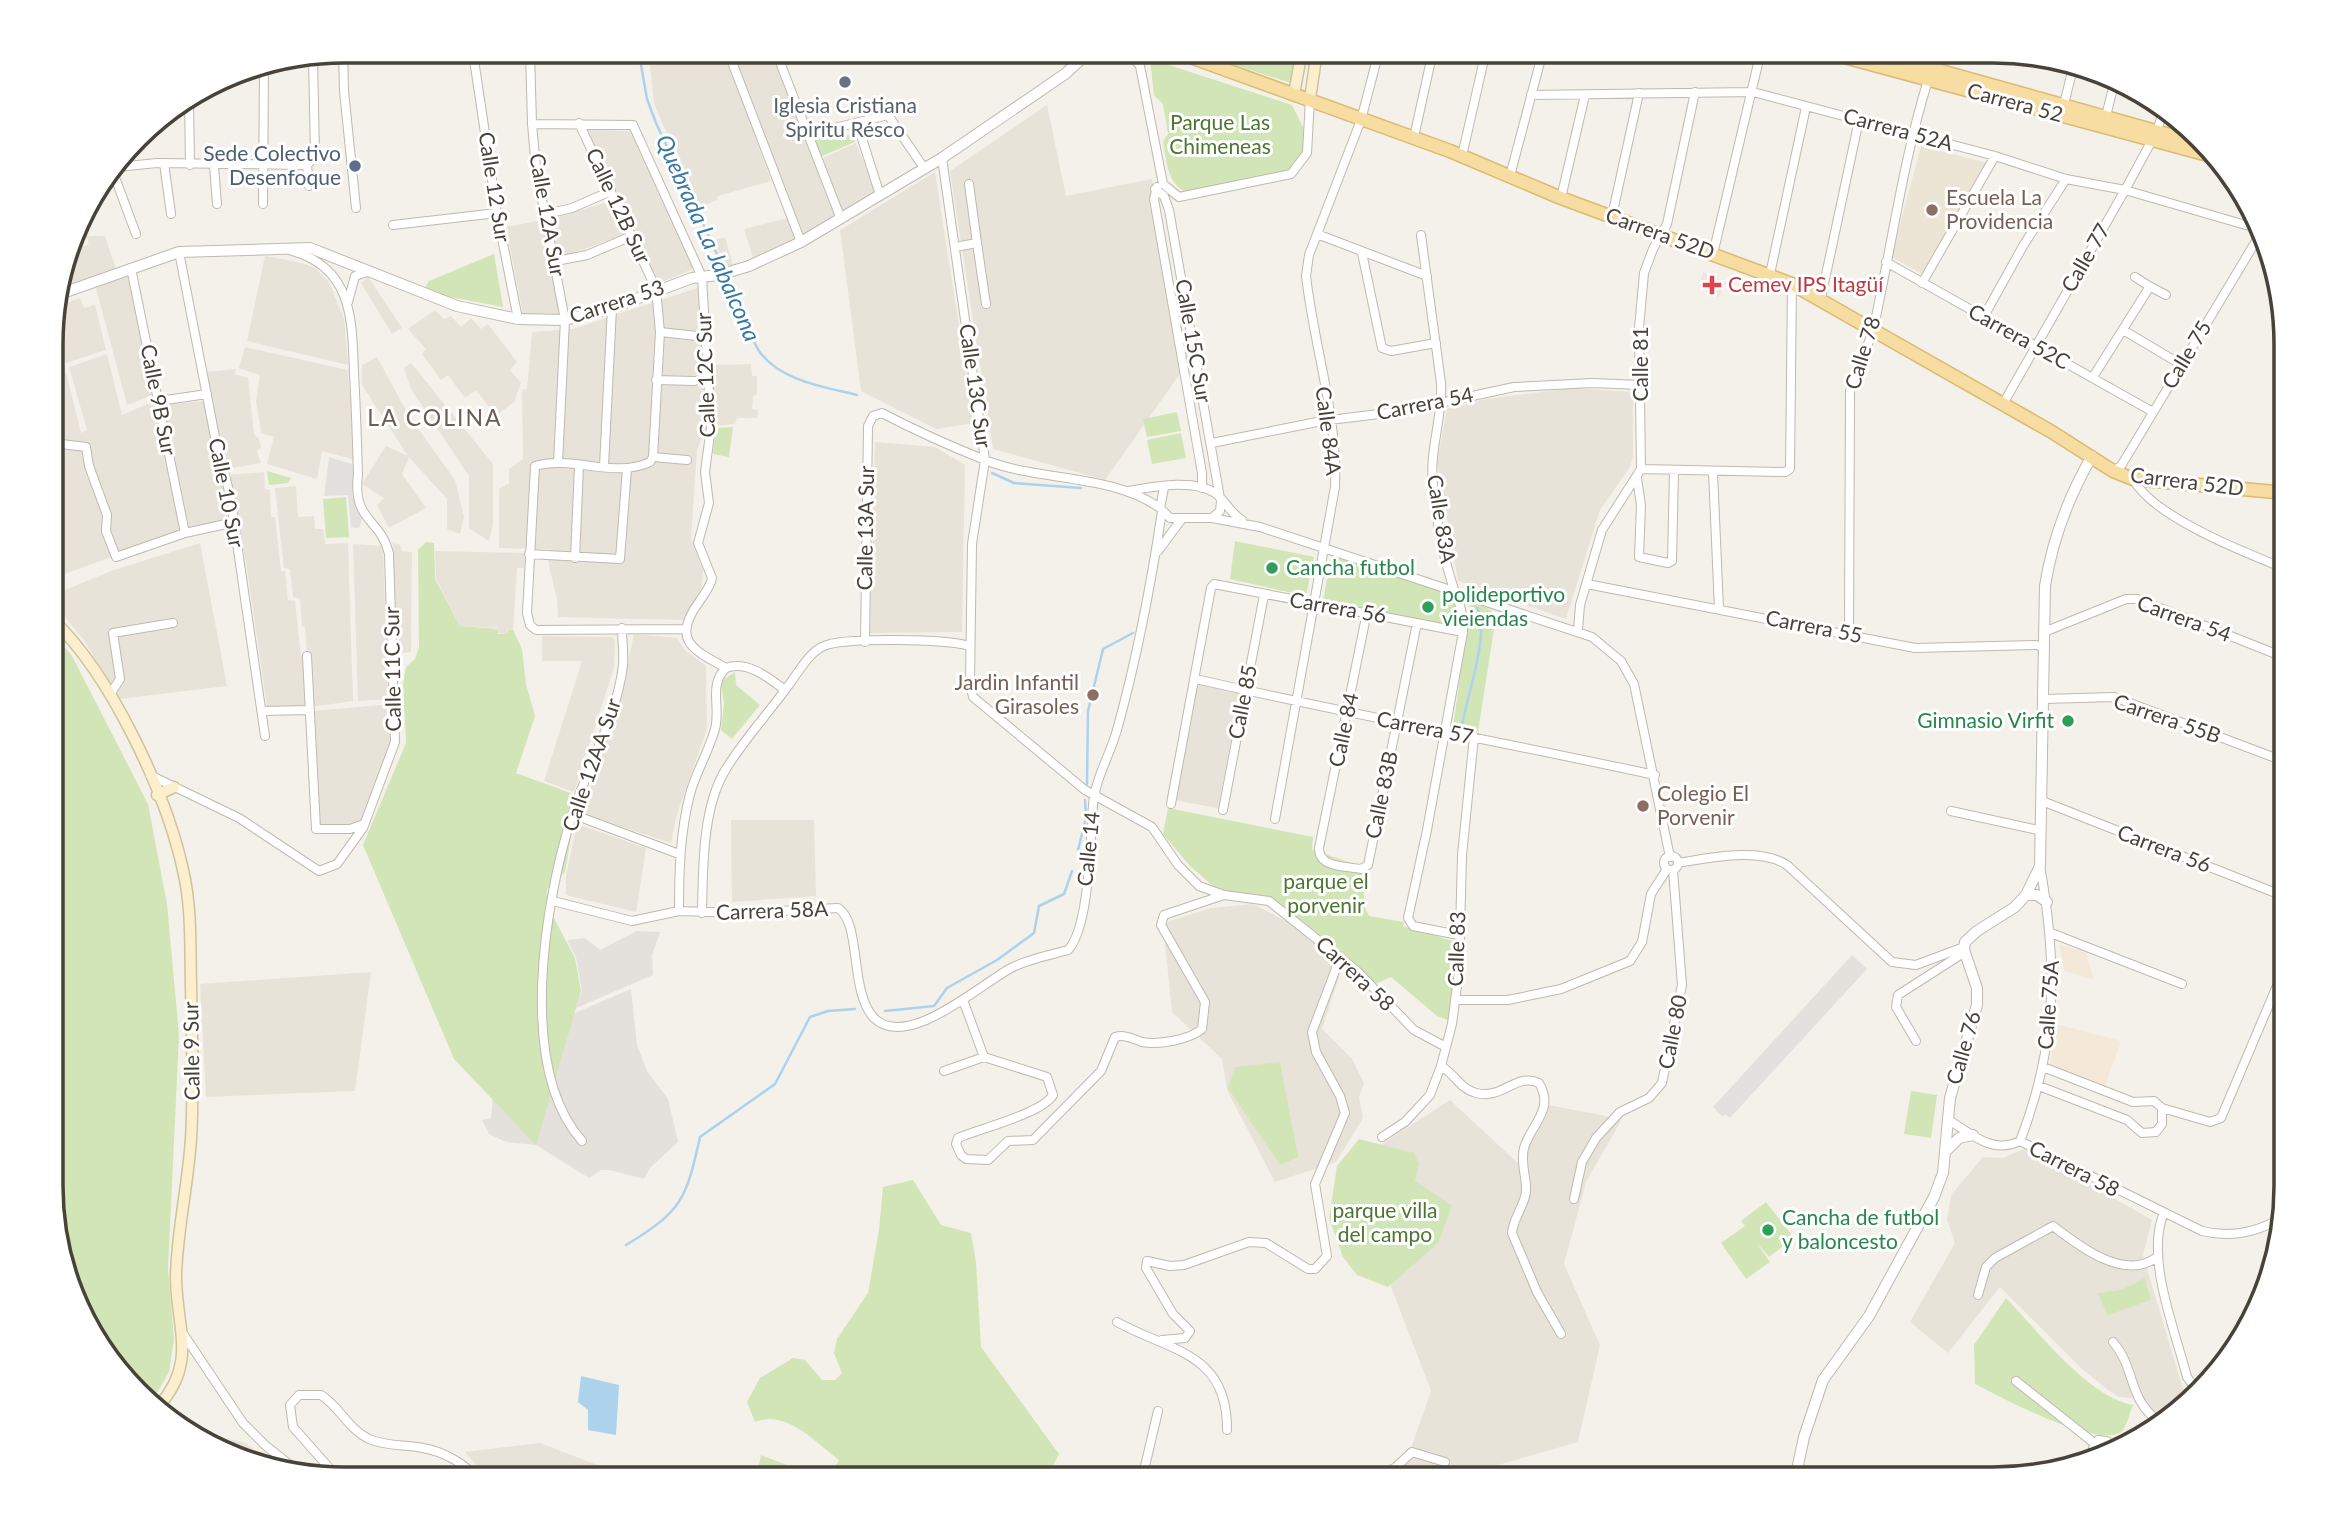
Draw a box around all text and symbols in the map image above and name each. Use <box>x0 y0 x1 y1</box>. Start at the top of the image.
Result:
marker: Iglesia Cristiana Spiritu Résco <box>837 74 853 90</box>
street label: Carrera 52 <box>1965 77 2066 126</box>
place label: Iglesia Cristiana Spiritu Résco <box>773 92 917 141</box>
street label: Carrera 52A <box>1841 102 1957 155</box>
park label: Parque Las Chimeneas <box>1169 109 1271 158</box>
street label: Calle 12 Sur <box>474 130 517 244</box>
water label: Quebrada La Jabalcona <box>651 130 767 345</box>
place label: Sede Colectivo Desenfoque <box>203 140 341 189</box>
street label: Calle 12B Sur <box>582 144 657 267</box>
street label: Calle 12A Sur <box>525 151 572 279</box>
marker: Sede Colectivo Desenfoque <box>347 158 363 174</box>
place label: Escuela La Providencia <box>1946 184 2053 233</box>
street label: Carrera 52D <box>1603 201 1718 264</box>
marker: Escuela La Providencia <box>1924 202 1940 218</box>
street label: Calle 77 <box>2055 218 2114 296</box>
place label: Cemev IPS Itagüí <box>1728 271 1884 296</box>
street label: Carrera 53 <box>566 274 667 328</box>
marker: Cemev IPS Itagüí <box>1702 275 1722 295</box>
street label: Calle 15C Sur <box>1171 277 1218 405</box>
street label: Carrera 52C <box>1965 298 2075 374</box>
street label: Calle 12C Sur <box>690 312 719 438</box>
street label: Calle 78 <box>1839 313 1885 392</box>
street label: Calle 75 <box>2156 316 2216 393</box>
street label: Calle 13C Sur <box>955 322 998 450</box>
street label: Calle 81 <box>1627 326 1652 402</box>
street label: Calle 9B Sur <box>136 342 183 458</box>
street label: Carrera 54 <box>1374 381 1475 424</box>
street label: Calle 84A <box>1312 385 1347 477</box>
district label: LA COLINA <box>367 403 503 431</box>
street label: Calle 10 Sur <box>205 436 250 550</box>
street label: Carrera 52D <box>2129 461 2245 500</box>
street label: Calle 13A Sur <box>851 465 878 590</box>
street label: Calle 83A <box>1423 473 1462 566</box>
place label: Cancha futbol <box>1286 554 1415 579</box>
marker: Cancha futbol <box>1264 560 1280 576</box>
place label: polideportivo vieiendas <box>1442 581 1565 630</box>
street label: Carrera 56 <box>1288 586 1389 627</box>
street label: Carrera 54 <box>2134 589 2235 646</box>
marker: polideportivo vieiendas <box>1420 599 1436 615</box>
street label: Carrera 55 <box>1764 604 1865 647</box>
street label: Calle 11C Sur <box>378 606 405 732</box>
street label: Calle 85 <box>1222 662 1261 741</box>
place label: Jardin Infantil Girasoles <box>955 669 1079 718</box>
marker: Jardin Infantil Girasoles <box>1085 687 1101 703</box>
street label: Carrera 55B <box>2111 688 2224 748</box>
street label: Calle 84 <box>1322 690 1363 769</box>
street label: Calle 12AA Sur <box>556 694 625 834</box>
street label: Carrera 57 <box>1375 705 1476 748</box>
place label: Gimnasio Virfit <box>1917 707 2054 732</box>
marker: Gimnasio Virfit <box>2060 713 2076 729</box>
street label: Calle 83B <box>1359 749 1402 841</box>
place label: Colegio El Porvenir <box>1657 780 1749 829</box>
marker: Colegio El Porvenir <box>1635 798 1651 814</box>
street label: Calle 14 <box>1071 810 1104 888</box>
street label: Carrera 56 <box>2114 818 2215 877</box>
park label: parque el porvenir <box>1283 868 1369 917</box>
street label: Carrera 58A <box>715 895 829 924</box>
street label: Calle 83 <box>1442 911 1469 987</box>
street label: Carrera 58 <box>1312 930 1400 1015</box>
street label: Calle 75A <box>2032 959 2063 1050</box>
street label: Calle 80 <box>1652 992 1691 1071</box>
street label: Calle 9 Sur <box>177 1001 204 1101</box>
street label: Calle 76 <box>1940 1008 1985 1087</box>
street label: Carrera 58 <box>2025 1134 2124 1201</box>
park label: parque villa del campo <box>1332 1197 1438 1246</box>
place label: Cancha de futbol y baloncesto <box>1782 1204 1939 1253</box>
marker: Cancha de futbol y baloncesto <box>1760 1222 1776 1238</box>

